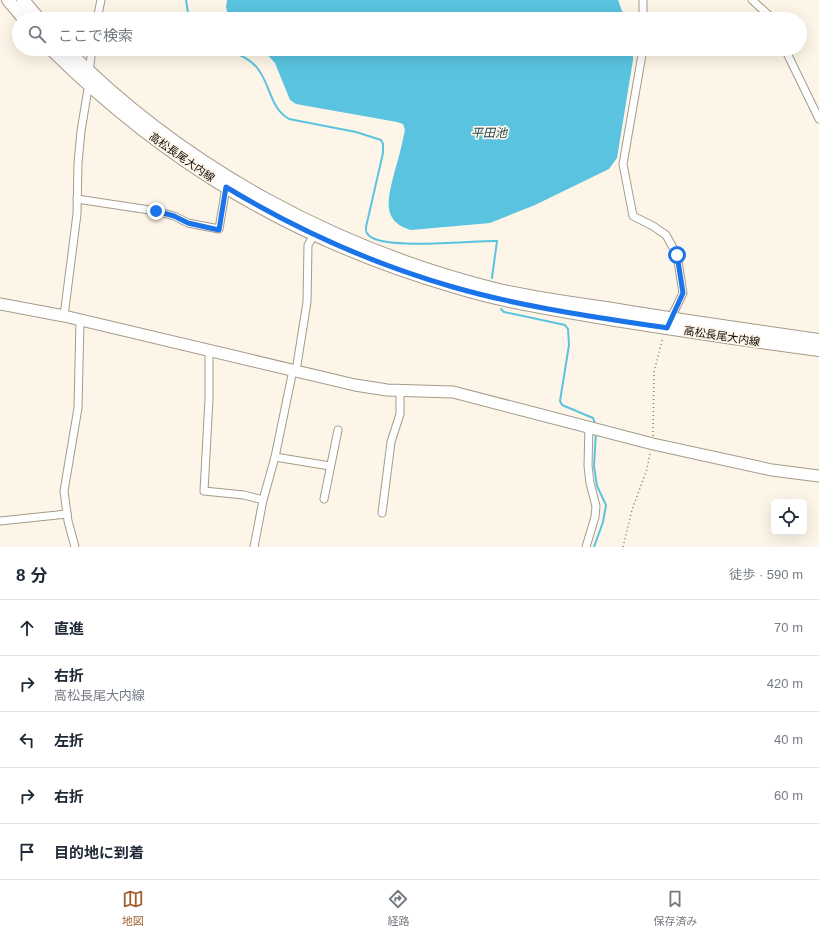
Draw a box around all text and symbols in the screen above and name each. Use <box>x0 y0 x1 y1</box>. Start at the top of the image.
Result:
search box <box>12 12 807 56</box>
icon: search <box>26 23 48 45</box>
text: ここで検索 <box>58 27 133 44</box>
water label: 平田池 <box>471 126 508 140</box>
street label: 高松長尾大内線 <box>147 130 217 184</box>
route end <box>147 202 165 220</box>
route start <box>668 246 686 264</box>
street label: 高松長尾大内線 <box>683 324 761 348</box>
map controls <box>771 499 807 535</box>
button: locate <box>771 499 807 535</box>
text: 8 分 <box>16 566 47 585</box>
text: 徒歩 · 590 m <box>729 567 803 582</box>
icon: ahead <box>16 617 38 639</box>
text: 直進 <box>54 620 84 637</box>
text: 70 m <box>774 620 803 635</box>
text: 右折 <box>54 667 84 684</box>
icon: right <box>16 673 38 695</box>
text: 420 m <box>767 676 803 691</box>
text: 高松長尾大内線 <box>54 688 145 703</box>
icon: left <box>16 729 38 751</box>
text: 左折 <box>54 732 84 749</box>
text: 40 m <box>774 732 803 747</box>
icon: right <box>16 785 38 807</box>
text: 右折 <box>54 788 84 805</box>
text: 60 m <box>774 788 803 803</box>
icon: arrive <box>16 841 38 863</box>
text: 目的地に到着 <box>54 844 144 861</box>
tab: 地図 <box>122 888 144 928</box>
tab: 経路 <box>387 888 409 928</box>
tab: 保存済み <box>653 888 697 928</box>

